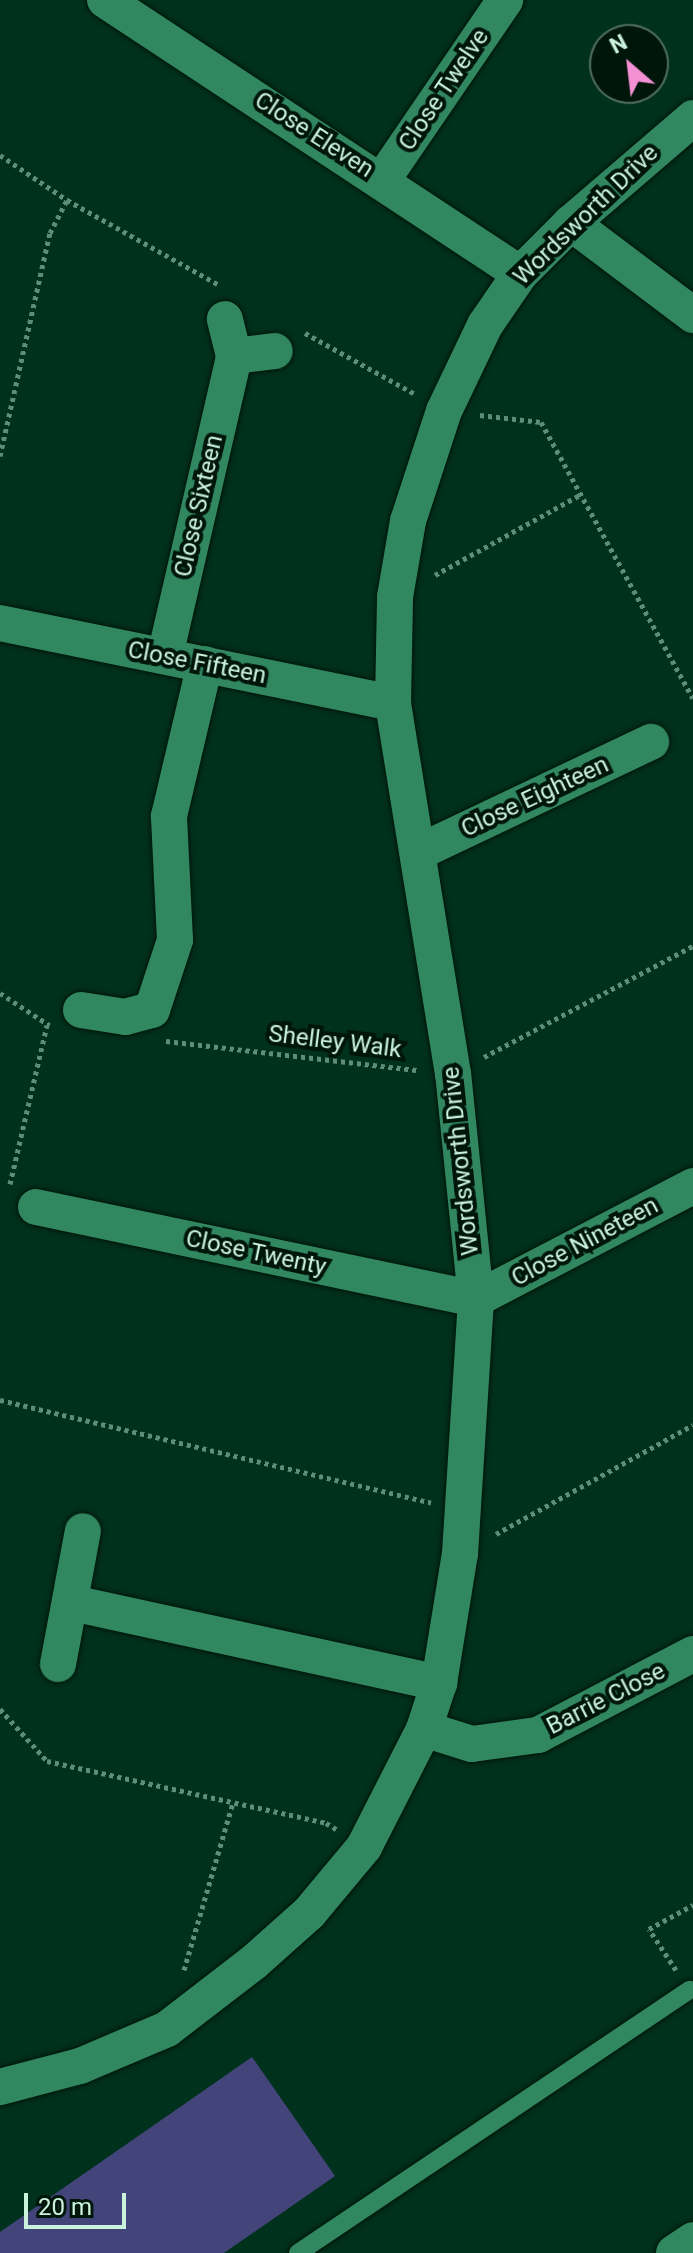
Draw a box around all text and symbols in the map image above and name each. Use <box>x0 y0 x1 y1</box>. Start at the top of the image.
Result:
street label: Close Twelve <box>393 24 495 156</box>
north arrow <box>589 24 669 104</box>
text: N <box>606 29 631 59</box>
street label: Close Eleven <box>249 86 379 184</box>
street label: Wordsworth Drive <box>508 139 664 291</box>
street label: Close Sixteen <box>169 432 229 580</box>
street label: Close Fifteen <box>125 635 269 691</box>
street label: Close Eighteen <box>457 750 613 844</box>
street label: Shelley Walk <box>267 1020 403 1064</box>
street label: Wordsworth Drive <box>437 1065 485 1257</box>
street label: Close Nineteen <box>507 1191 663 1293</box>
street label: Close Twenty <box>183 1224 329 1282</box>
street label: Barrie Close <box>542 1657 670 1741</box>
scale bar <box>28 2177 130 2227</box>
text: 20 m <box>38 2193 92 2221</box>

